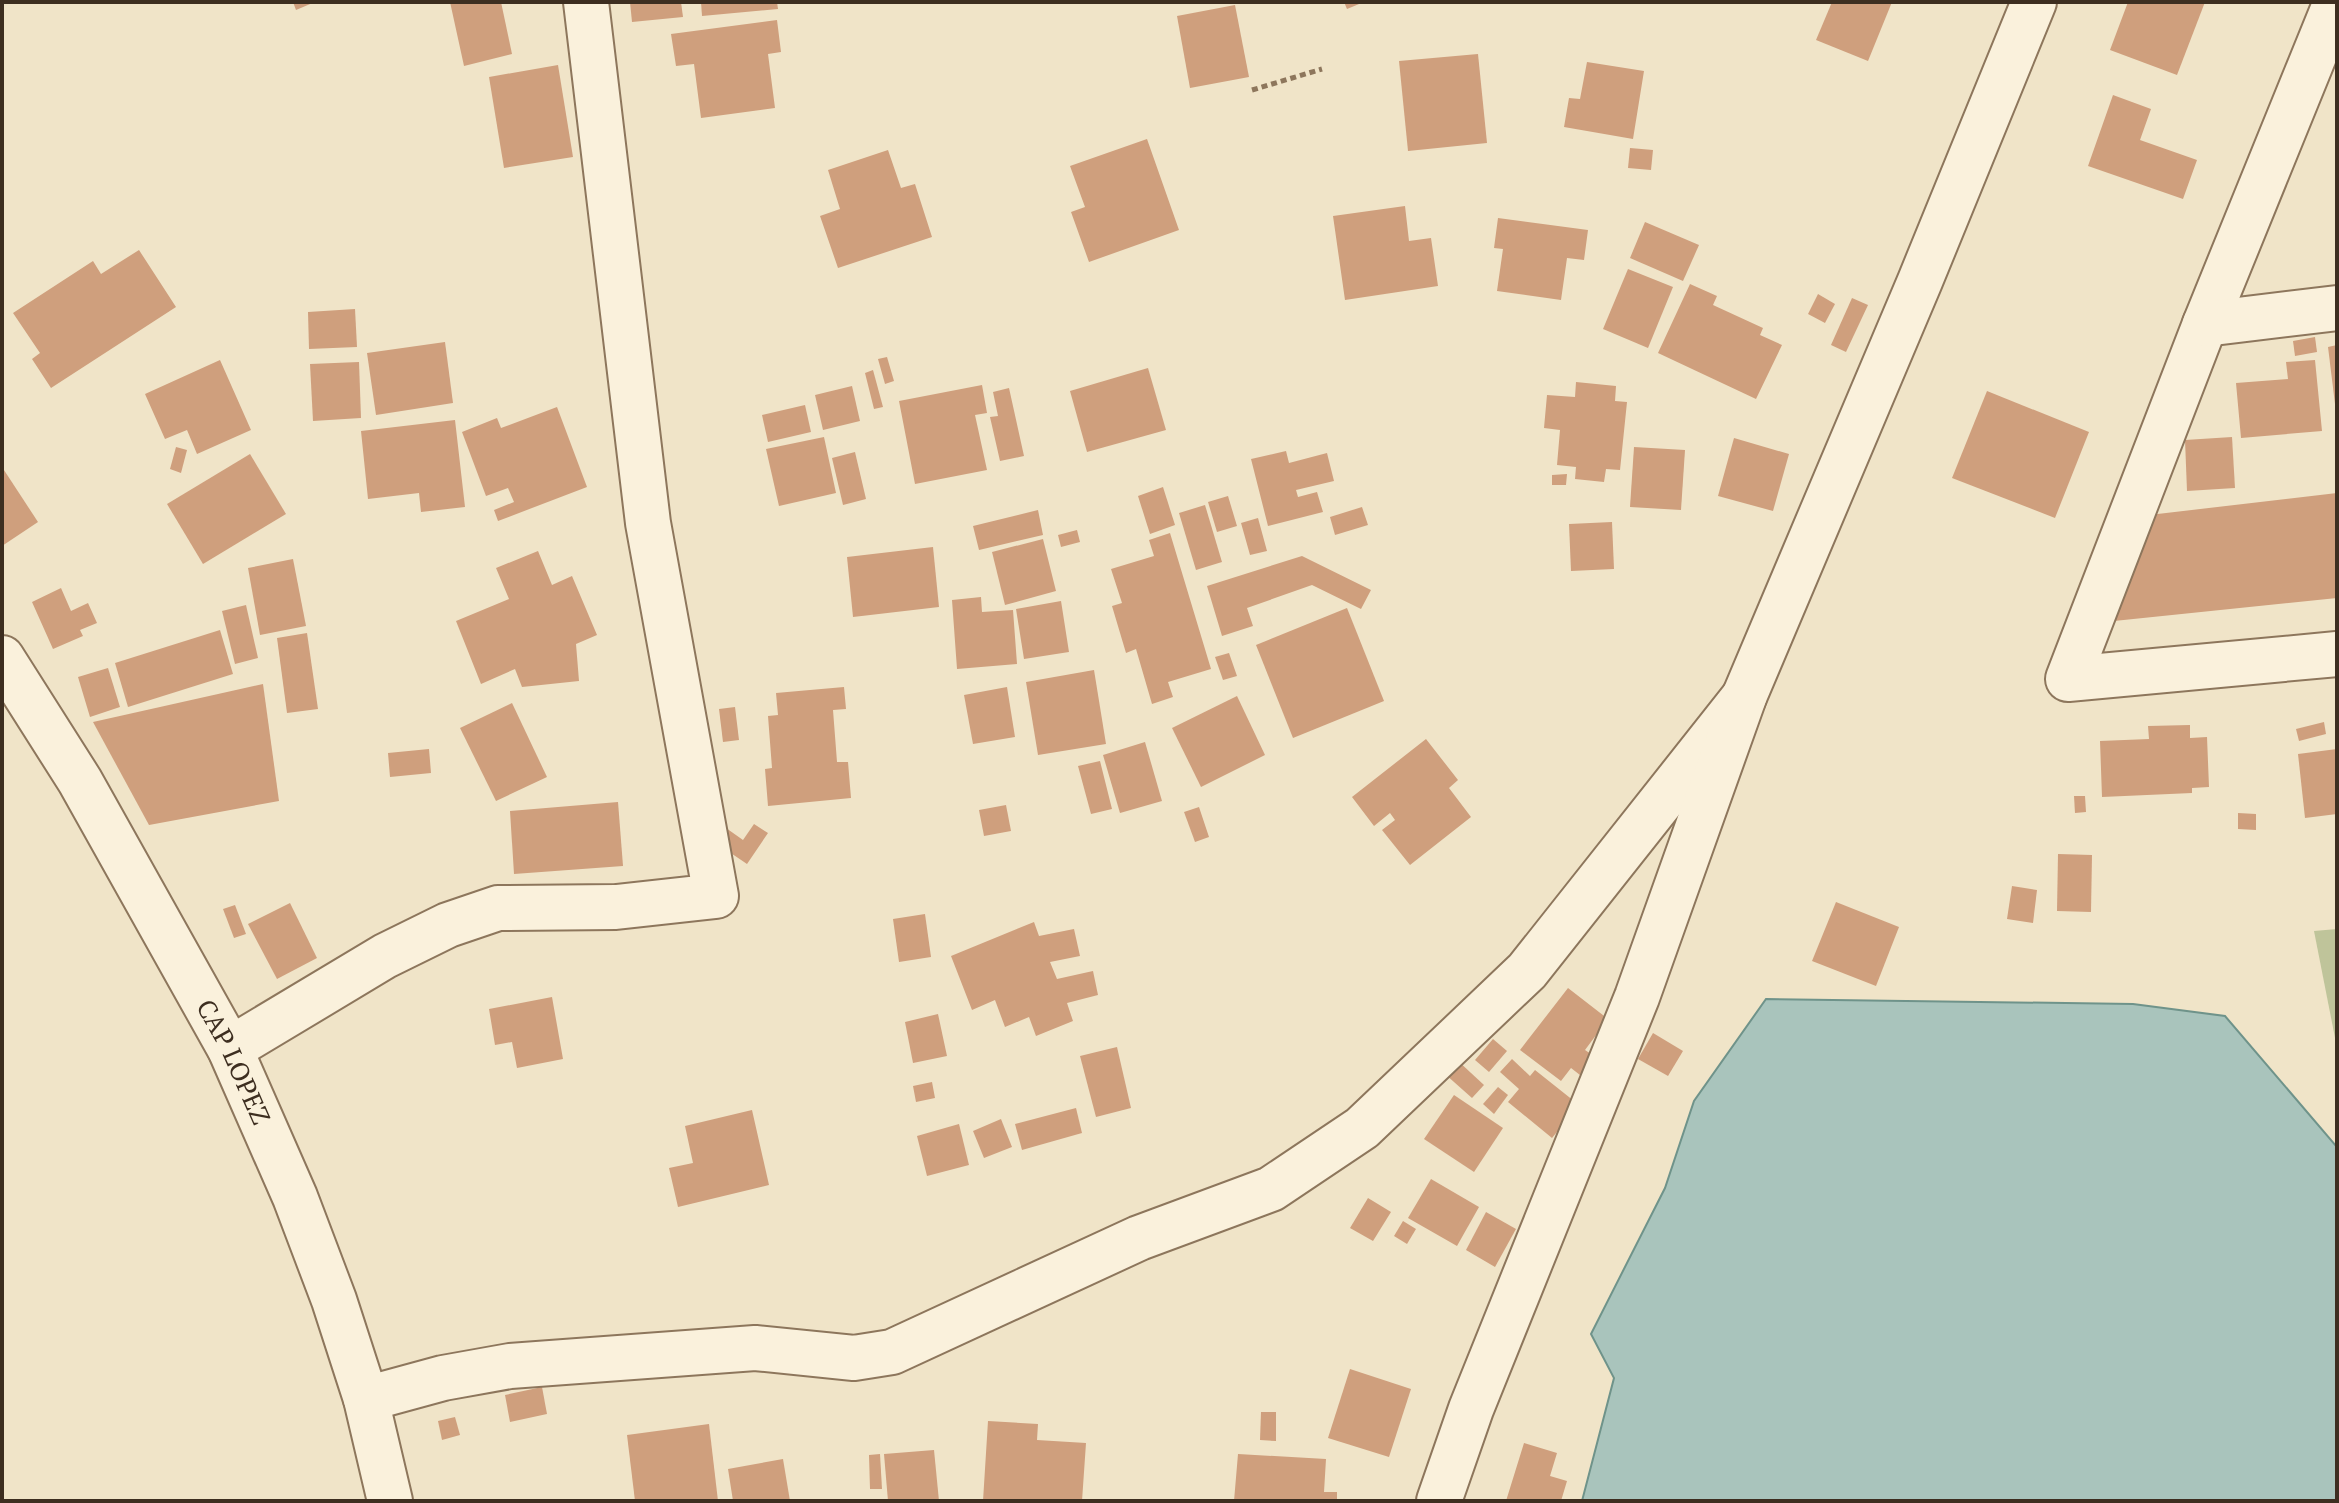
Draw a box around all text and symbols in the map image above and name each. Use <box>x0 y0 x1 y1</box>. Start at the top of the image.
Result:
street label: CAP LOPEZ <box>189 993 279 1129</box>

